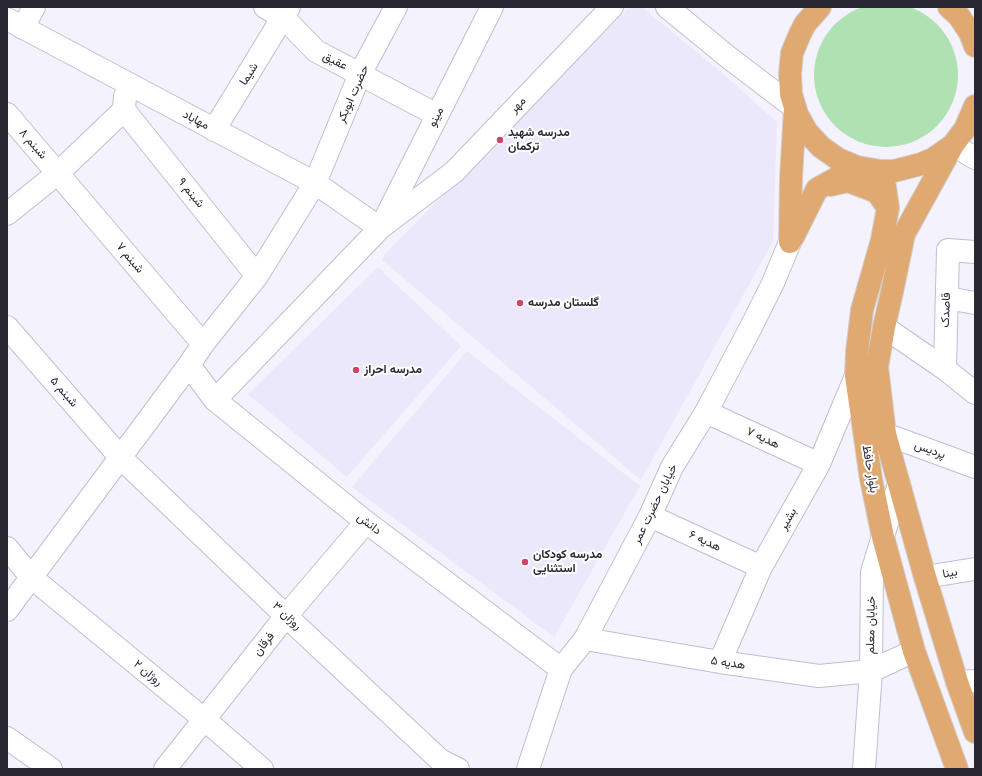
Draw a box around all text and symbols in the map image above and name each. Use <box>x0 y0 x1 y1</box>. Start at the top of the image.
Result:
street label: عقیق <box>320 49 350 73</box>
street label: شیما <box>237 60 261 88</box>
street label: حضرت ابوبکر <box>334 63 372 125</box>
street label: مهر <box>507 94 529 116</box>
street label: مینو <box>425 105 447 129</box>
street label: مهاباد <box>180 107 212 133</box>
street label: شبنم ۸ <box>16 126 50 162</box>
place label: مدرسه شهید ترکمان <box>508 126 570 154</box>
marker: مدرسه شهید ترکمان <box>495 135 505 145</box>
street label: شبنم ۹ <box>175 175 207 211</box>
street label: شبنم ۷ <box>113 240 147 276</box>
street label: قاصدک <box>938 292 954 328</box>
place label: گلستان مدرسه <box>528 296 599 310</box>
marker: گلستان مدرسه <box>515 298 525 308</box>
place label: مدرسه احراز <box>364 363 422 377</box>
marker: مدرسه احراز <box>351 365 361 375</box>
street label: شبنم ۵ <box>47 374 81 410</box>
street label: هدیه ۷ <box>744 424 782 452</box>
street label: پردیس <box>912 438 948 462</box>
street label: بلوار حافظ <box>859 444 881 494</box>
street label: خیابان حضرت عمر <box>629 462 681 546</box>
street label: بشیر <box>776 505 800 533</box>
street label: دانش <box>354 510 384 538</box>
street label: هدیه ۶ <box>687 527 723 555</box>
place label: مدرسه کودکان استثنایی <box>533 548 602 576</box>
marker: مدرسه کودکان استثنایی <box>520 557 530 567</box>
street label: بینا <box>941 565 959 581</box>
street label: خیابان معلم <box>863 596 879 654</box>
street label: روژان ۳ <box>269 599 305 633</box>
street label: فرقان <box>250 629 278 659</box>
street label: هدیه ۵ <box>710 653 746 673</box>
street label: روژان ۲ <box>131 657 165 689</box>

